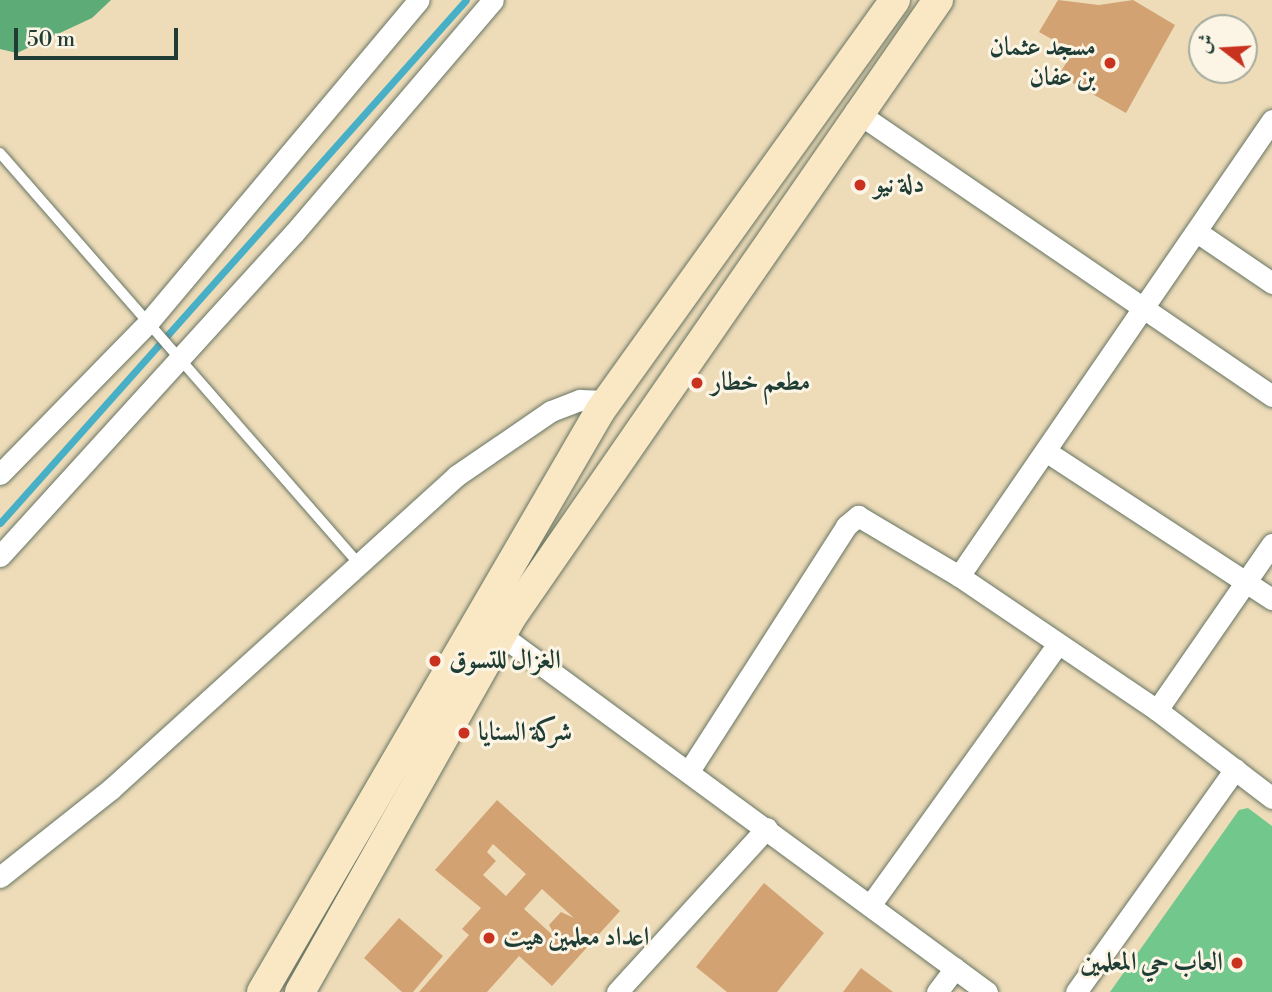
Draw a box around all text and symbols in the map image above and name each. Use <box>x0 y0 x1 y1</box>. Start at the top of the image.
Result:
scale bar <box>18 14 182 58</box>
north arrow <box>1188 14 1258 84</box>
text: 50 m <box>27 27 75 53</box>
text: ش <box>1191 31 1219 56</box>
place label: مسجد عثمان بن عفان <box>989 32 1096 94</box>
marker: مسجد عثمان بن عفان <box>1102 55 1118 71</box>
place label: دلة نيو <box>874 169 924 201</box>
marker: دلة نيو <box>852 177 868 193</box>
place label: مطعم خطار <box>711 367 810 399</box>
marker: مطعم خطار <box>689 375 705 391</box>
place label: الغزال للتسوق <box>449 645 561 677</box>
marker: الغزال للتسوق <box>427 653 443 669</box>
place label: شركة السنايا <box>478 717 572 749</box>
marker: شركة السنايا <box>456 725 472 741</box>
place label: اعداد معلمين هيت <box>503 922 649 954</box>
marker: اعداد معلمين هيت <box>481 930 497 946</box>
place label: العاب حي المعلمين <box>1080 947 1223 979</box>
marker: العاب حي المعلمين <box>1229 955 1245 971</box>

